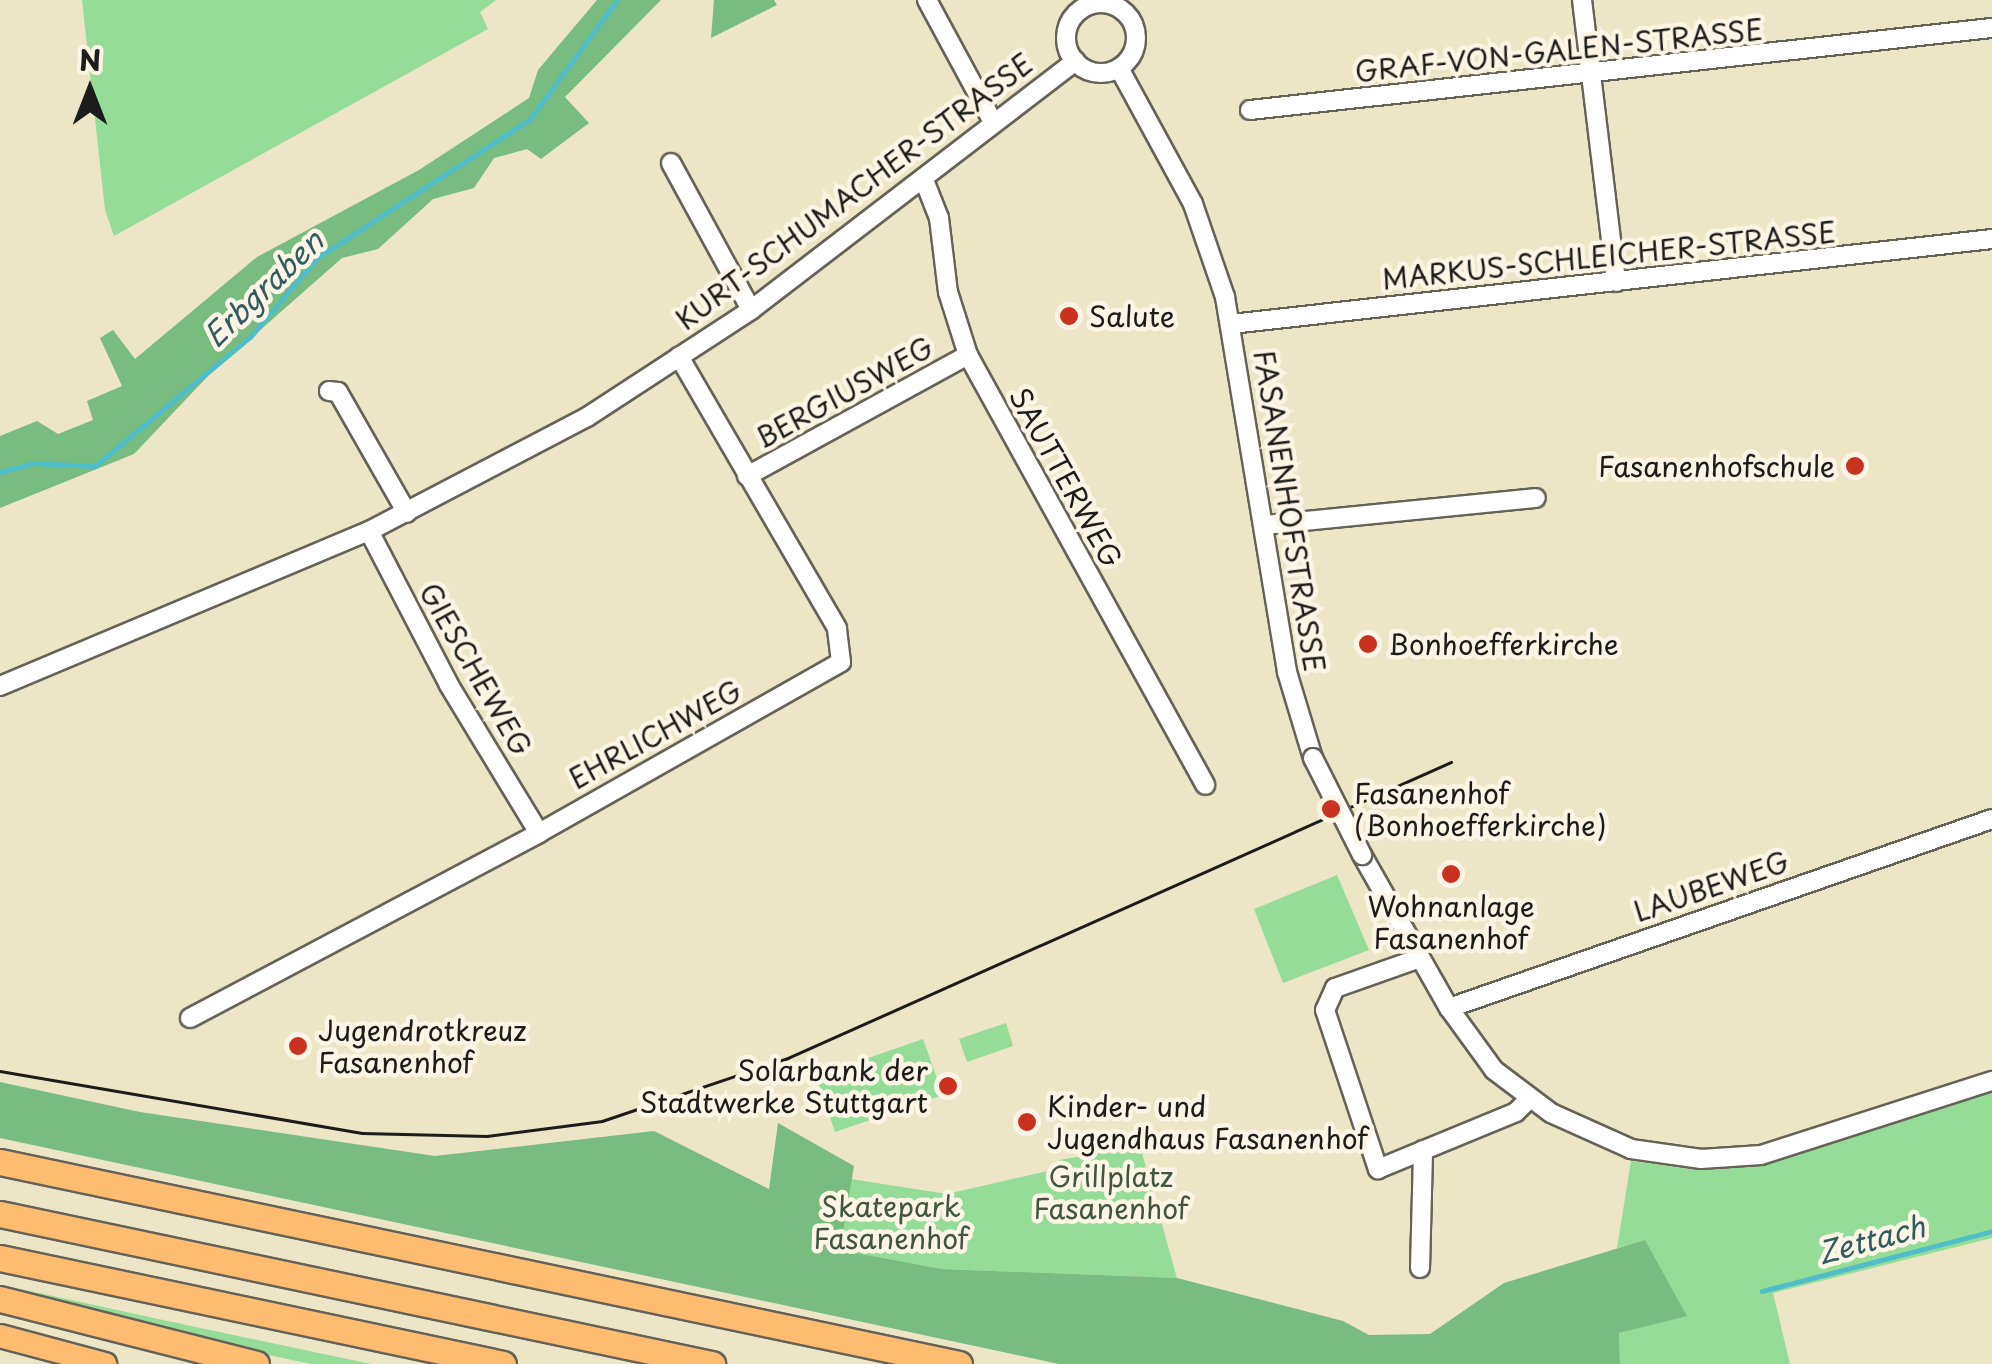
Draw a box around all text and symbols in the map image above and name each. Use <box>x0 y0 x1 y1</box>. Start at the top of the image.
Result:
street label: GRAF-VON-GALEN-STRASSE <box>1353 12 1765 88</box>
text: N <box>79 38 101 81</box>
north arrow <box>40 40 140 140</box>
street label: KURT-SCHUMACHER-STRASSE <box>669 46 1039 336</box>
street label: MARKUS-SCHLEICHER-STRASSE <box>1380 214 1838 296</box>
water label: Erbgraben <box>196 222 330 354</box>
place label: Salute <box>1089 299 1175 333</box>
marker: Salute <box>1058 305 1080 327</box>
street label: BERGIUSWEG <box>749 329 939 455</box>
street label: FASANENHOFSTRASSE <box>1248 347 1332 675</box>
street label: SAUTTERWEG <box>1003 381 1129 573</box>
place label: Fasanenhofschule <box>1598 449 1835 483</box>
marker: Fasanenhofschule <box>1844 455 1866 477</box>
street label: GIESCHEWEG <box>413 577 539 761</box>
place label: Bonhoefferkirche <box>1388 627 1619 661</box>
marker: Bonhoefferkirche <box>1357 633 1379 655</box>
street label: EHRLICHWEG <box>563 673 747 795</box>
place label: Fasanenhof (Bonhoefferkirche) <box>1354 776 1607 842</box>
marker: Fasanenhof (Bonhoefferkirche) <box>1318 796 1344 822</box>
street label: LAUBEWEG <box>1629 844 1793 928</box>
marker: Wohnanlage Fasanenhof <box>1440 863 1462 885</box>
place label: Wohnanlage Fasanenhof <box>1367 889 1535 955</box>
place label: Jugendrotkreuz Fasanenhof <box>318 1013 527 1079</box>
marker: Jugendrotkreuz Fasanenhof <box>287 1035 309 1057</box>
place label: Solarbank der Stadtwerke Stuttgart <box>639 1053 928 1119</box>
marker: Solarbank der Stadtwerke Stuttgart <box>937 1075 959 1097</box>
place label: Kinder- und Jugendhaus Fasanenhof <box>1047 1089 1369 1155</box>
marker: Kinder- und Jugendhaus Fasanenhof <box>1016 1111 1038 1133</box>
park label: Grillplatz Fasanenhof <box>1033 1159 1189 1225</box>
park label: Skatepark Fasanenhof <box>813 1189 969 1255</box>
water label: Zettach <box>1814 1207 1928 1271</box>

